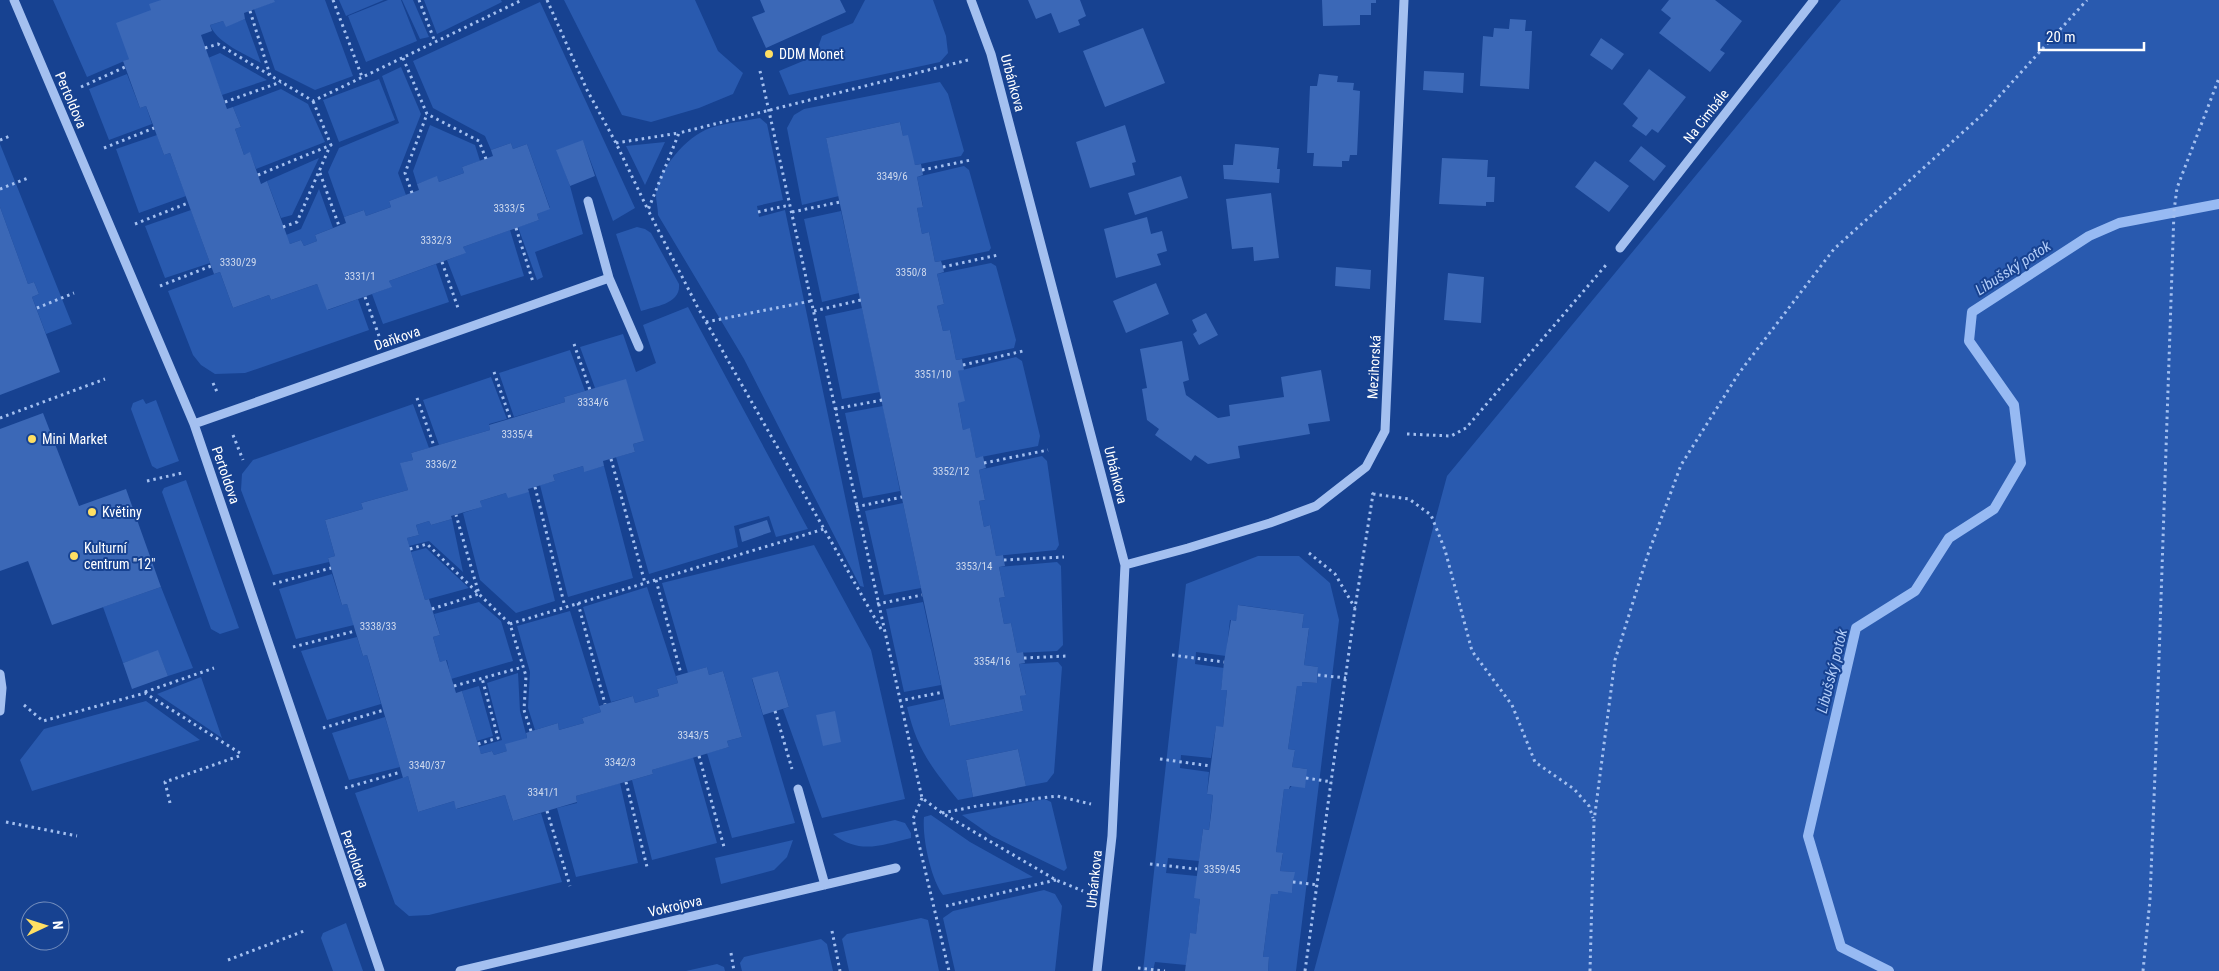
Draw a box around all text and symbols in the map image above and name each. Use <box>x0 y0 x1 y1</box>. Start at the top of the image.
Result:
scale bar <box>2039 20 2144 52</box>
text: 20 m <box>2046 28 2076 46</box>
place label: DDM Monet <box>779 46 844 62</box>
marker: DDM Monet <box>763 48 775 60</box>
street label: Urbánkova <box>998 53 1028 113</box>
street label: Pertoldova <box>52 69 90 131</box>
street label: Na Cimbále <box>1680 86 1732 146</box>
house number: 3349/6 <box>876 170 908 183</box>
house number: 3333/5 <box>493 202 525 215</box>
house number: 3332/3 <box>420 234 452 247</box>
water label: Libušský potok <box>1972 237 2054 299</box>
house number: 3330/29 <box>220 256 256 269</box>
house number: 3350/8 <box>895 266 927 279</box>
house number: 3331/1 <box>344 270 376 283</box>
street label: Daňkova <box>372 323 422 353</box>
street label: Mezihorská <box>1364 335 1384 399</box>
house number: 3351/10 <box>915 368 951 381</box>
house number: 3334/6 <box>577 396 609 409</box>
house number: 3335/4 <box>501 428 533 441</box>
place label: Mini Market <box>42 431 107 447</box>
marker: Mini Market <box>26 433 38 445</box>
street label: Pertoldova <box>209 444 243 506</box>
street label: Urbánkova <box>1101 445 1131 505</box>
house number: 3336/2 <box>425 458 457 471</box>
house number: 3352/12 <box>933 465 969 478</box>
place label: Květiny <box>102 504 142 520</box>
marker: Květiny <box>86 506 98 518</box>
place label: Kulturní centrum "12" <box>84 540 156 572</box>
marker: Kulturní centrum "12" <box>68 550 80 562</box>
house number: 3353/14 <box>956 560 993 573</box>
house number: 3338/33 <box>360 620 396 633</box>
water label: Libušský potok <box>1813 627 1851 715</box>
house number: 3354/16 <box>974 655 1010 668</box>
house number: 3343/5 <box>677 729 709 742</box>
house number: 3342/3 <box>604 756 636 769</box>
house number: 3340/37 <box>409 759 445 772</box>
house number: 3341/1 <box>527 786 559 799</box>
street label: Pertoldova <box>338 828 372 890</box>
street label: Urbánkova <box>1083 849 1105 909</box>
house number: 3359/45 <box>1204 863 1240 876</box>
street label: Vokrojova <box>647 892 703 920</box>
north arrow <box>20 901 70 951</box>
text: N <box>50 920 66 930</box>

